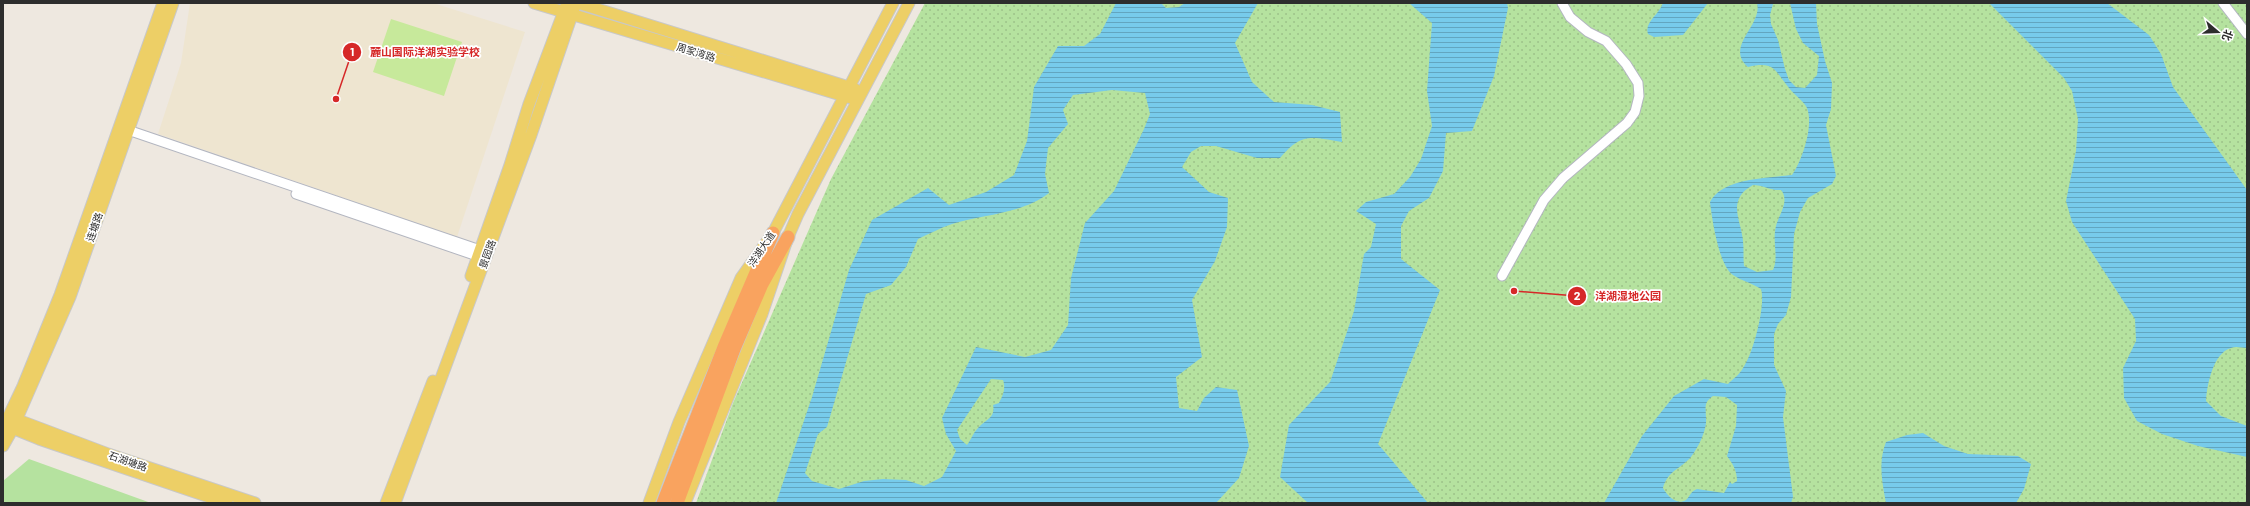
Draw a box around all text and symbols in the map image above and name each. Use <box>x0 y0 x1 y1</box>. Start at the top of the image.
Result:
north arrow <box>2198 12 2238 52</box>
text: 北 <box>2220 28 2236 43</box>
callout: 麓山国际洋湖实验学校 <box>342 40 488 63</box>
street label: 周家湾路 <box>675 40 717 64</box>
text: 1 <box>350 44 354 58</box>
text: 麓山国际洋湖实验学校 <box>370 45 480 58</box>
street label: 连塘路 <box>83 211 105 243</box>
street label: 洋湖大道 <box>745 229 777 269</box>
street label: 景园路 <box>476 238 498 270</box>
callout: 洋湖湿地公园 <box>1567 285 1669 308</box>
text: 2 <box>1574 288 1581 302</box>
text: 洋湖湿地公园 <box>1595 289 1661 302</box>
street label: 石湖塘路 <box>107 449 149 473</box>

